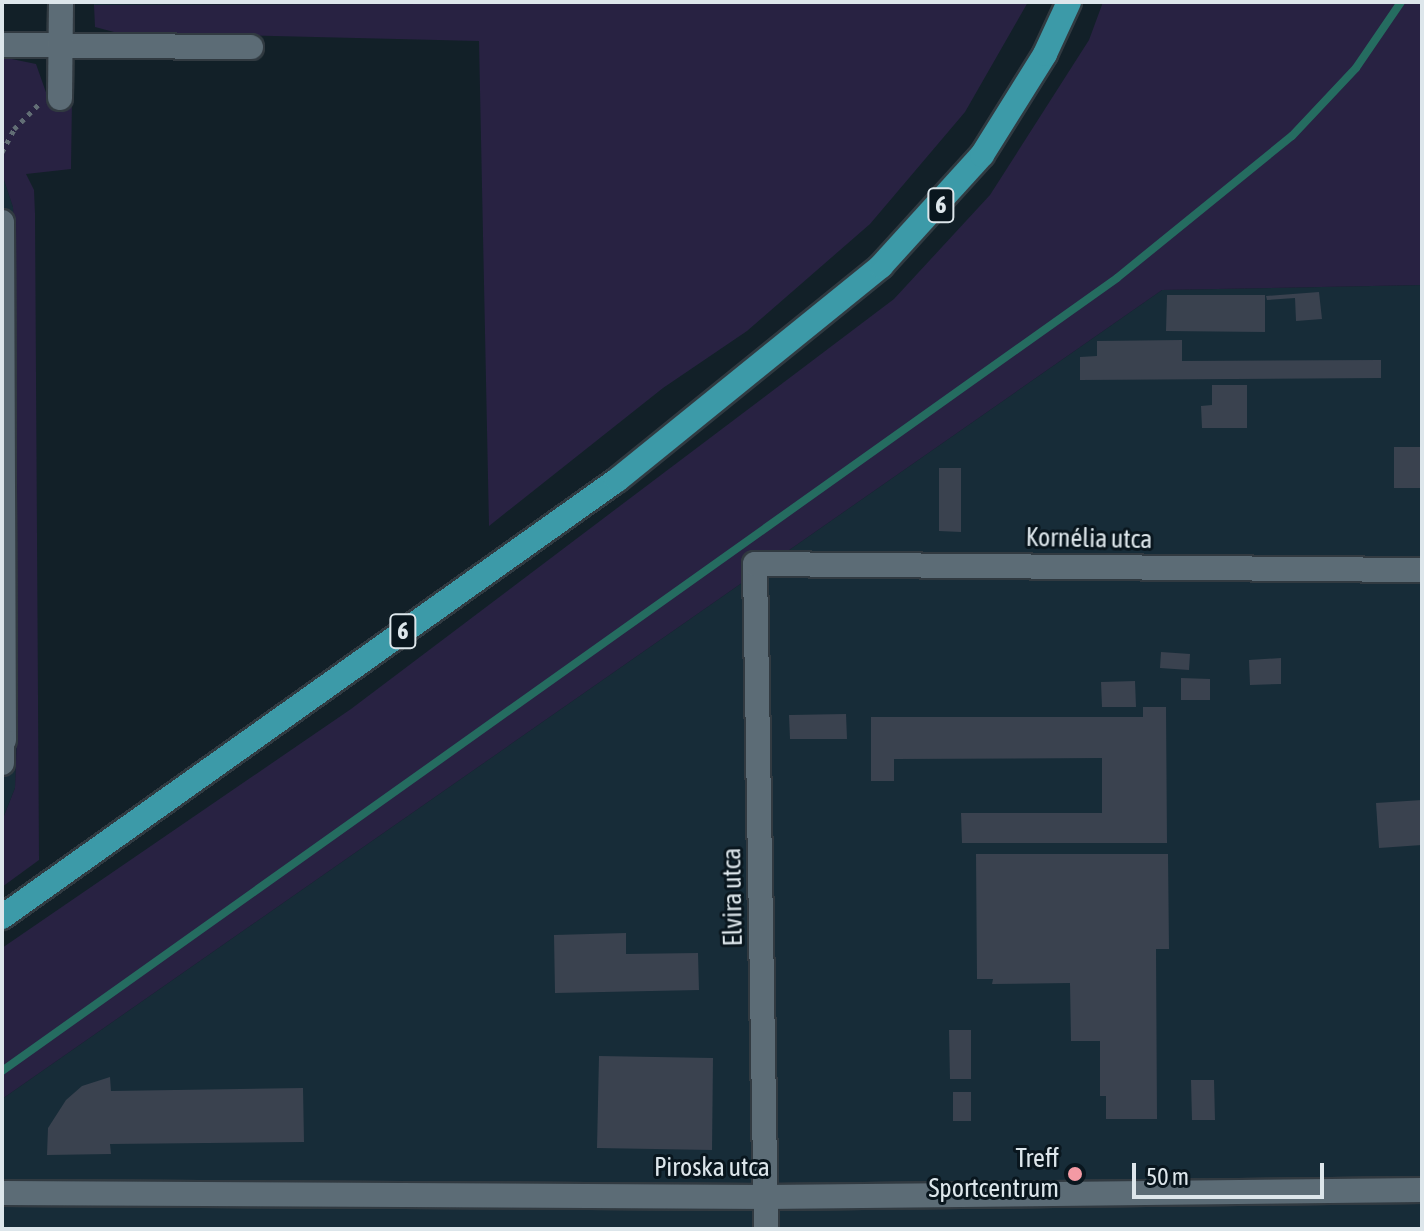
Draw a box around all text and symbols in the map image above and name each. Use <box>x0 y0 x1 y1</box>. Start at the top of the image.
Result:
road number: 6 <box>927 185 955 225</box>
street label: Kornélia utca <box>1025 522 1153 556</box>
road number: 6 <box>389 611 417 651</box>
street label: Elvira utca <box>717 847 749 947</box>
place label: Treff Sportcentrum <box>928 1143 1059 1204</box>
scale bar <box>1136 1147 1328 1197</box>
street label: Piroska utca <box>654 1152 770 1184</box>
text: 50 m <box>1146 1163 1189 1190</box>
marker: Treff Sportcentrum <box>1066 1165 1084 1183</box>

